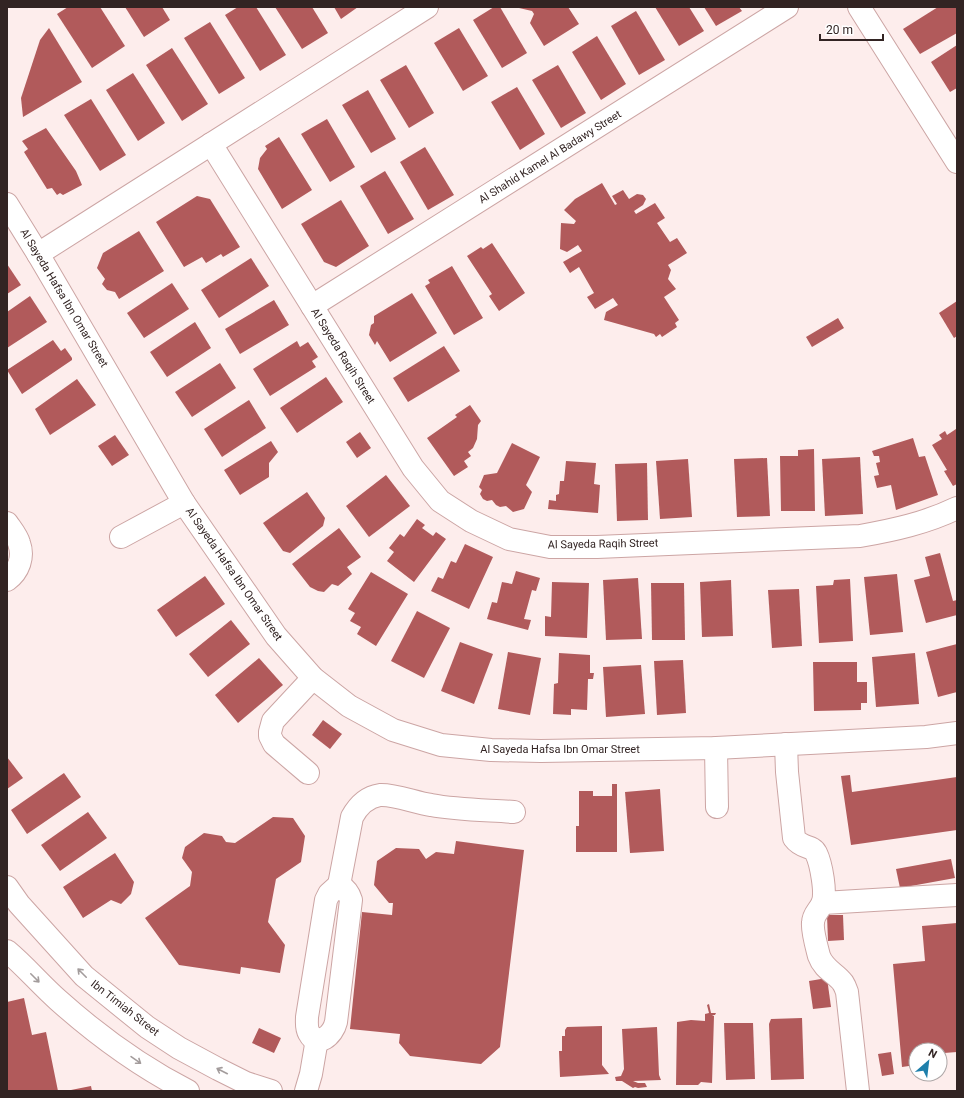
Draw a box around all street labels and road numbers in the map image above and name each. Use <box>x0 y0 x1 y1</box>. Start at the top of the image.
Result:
street label: Al Shahid Kamel Al Badawy Street <box>476 107 624 206</box>
street label: Al Sayeda Hafsa Ibn Omar Street <box>17 226 111 370</box>
street label: Al Sayeda Raqih Street <box>308 306 378 407</box>
street label: Al Sayeda Hafsa Ibn Omar Street <box>183 505 285 643</box>
street label: Al Sayeda Raqih Street <box>548 537 659 551</box>
street label: Al Sayeda Hafsa Ibn Omar Street <box>480 743 640 756</box>
street label: Ibn Timiah Street <box>88 977 162 1039</box>

